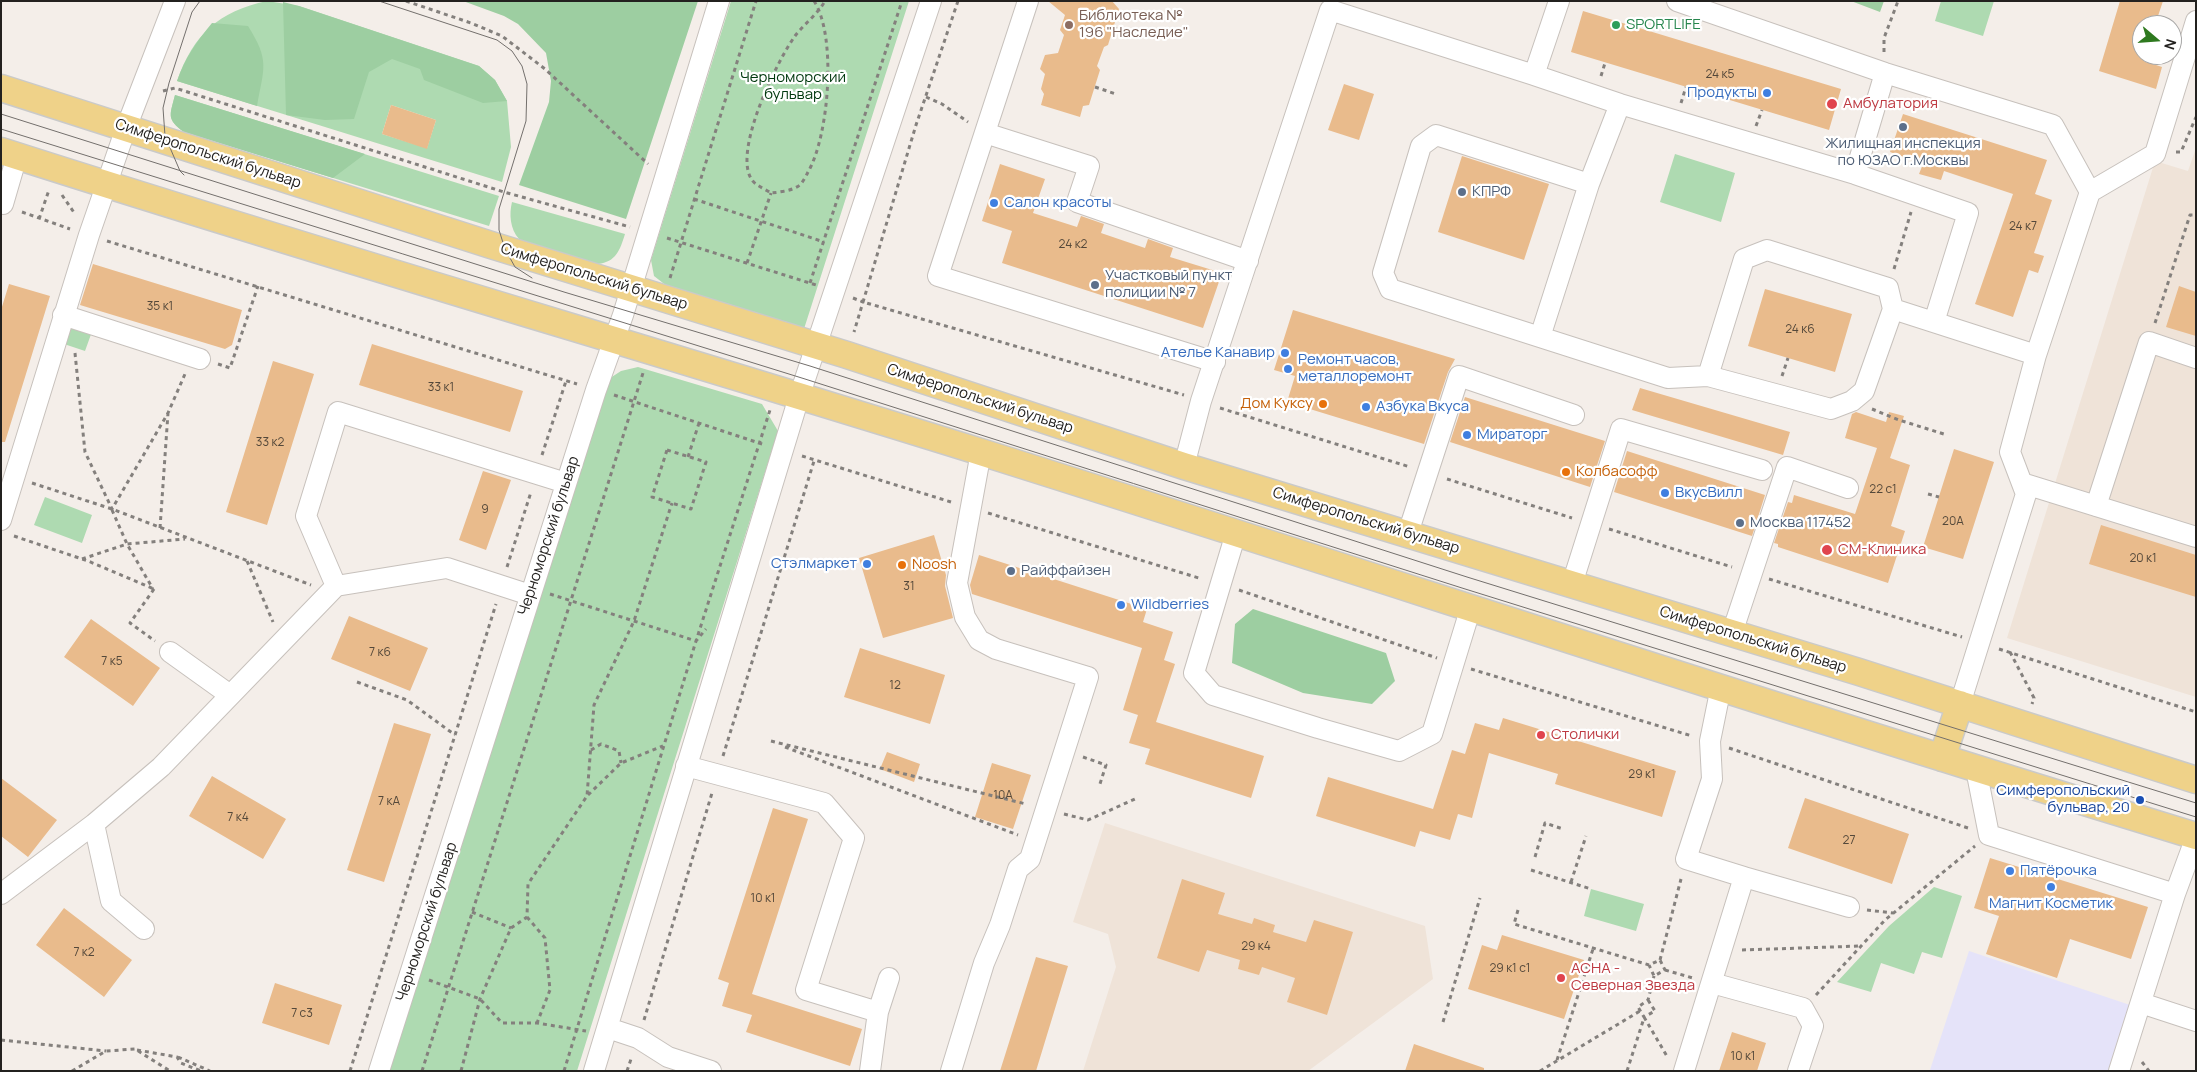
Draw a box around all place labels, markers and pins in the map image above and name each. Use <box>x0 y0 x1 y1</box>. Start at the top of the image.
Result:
place label: Библиотека № 196 "Наследие" <box>1079 7 1189 42</box>
place label: SPORTLIFE <box>1626 16 1701 34</box>
marker: Библиотека № 196 "Наследие" <box>1063 19 1075 31</box>
marker: SPORTLIFE <box>1610 19 1622 31</box>
place label: Продукты <box>1687 84 1757 102</box>
marker: Продукты <box>1761 87 1773 99</box>
place label: Амбулатория <box>1843 95 1938 113</box>
marker: Амбулатория <box>1825 97 1839 111</box>
marker: Жилищная инспекция по ЮЗАО г.Москвы <box>1897 121 1909 133</box>
place label: Жилищная инспекция по ЮЗАО г.Москвы <box>1825 135 1981 170</box>
place label: КПРФ <box>1472 183 1511 201</box>
marker: КПРФ <box>1456 186 1468 198</box>
place label: Салон красоты <box>1004 194 1111 212</box>
marker: Салон красоты <box>988 197 1000 209</box>
place label: Участковый пункт полиции № 7 <box>1105 267 1232 302</box>
marker: Участковый пункт полиции № 7 <box>1089 279 1101 291</box>
place label: Ателье Канавир <box>1161 344 1275 362</box>
marker: Ателье Канавир <box>1279 347 1291 359</box>
place label: Ремонт часов, металлоремонт <box>1298 351 1412 386</box>
marker: Ремонт часов, металлоремонт <box>1282 363 1294 375</box>
place label: Дом Куксу <box>1240 395 1313 413</box>
marker: Дом Куксу <box>1317 398 1329 410</box>
place label: Азбука Вкуса <box>1376 398 1469 416</box>
marker: Азбука Вкуса <box>1360 401 1372 413</box>
place label: Мираторг <box>1477 426 1548 444</box>
marker: Мираторг <box>1461 429 1473 441</box>
place label: Колбасофф <box>1576 463 1657 481</box>
marker: Колбасофф <box>1560 466 1572 478</box>
place label: ВкусВилл <box>1675 484 1743 502</box>
marker: ВкусВилл <box>1659 487 1671 499</box>
place label: Москва 117452 <box>1750 514 1851 532</box>
marker: Москва 117452 <box>1734 517 1746 529</box>
place label: СМ-Клиника <box>1838 541 1926 559</box>
marker: СМ-Клиника <box>1820 543 1834 557</box>
place label: Стэлмаркет <box>771 555 857 573</box>
place label: Noosh <box>912 556 957 574</box>
marker: Стэлмаркет <box>861 558 873 570</box>
marker: Noosh <box>896 559 908 571</box>
place label: Райффайзен <box>1021 562 1111 580</box>
marker: Райффайзен <box>1005 565 1017 577</box>
place label: Wildberries <box>1131 596 1209 614</box>
marker: Wildberries <box>1115 599 1127 611</box>
place label: Столички <box>1551 726 1619 744</box>
marker: Столички <box>1535 729 1547 741</box>
place label: Симферопольский бульвар, 20 <box>1996 782 2130 817</box>
marker: Симферопольский бульвар, 20 <box>2134 794 2146 806</box>
place label: Пятёрочка <box>2020 862 2097 880</box>
marker: Пятёрочка <box>2004 865 2016 877</box>
marker: Магнит Косметик <box>2045 881 2057 893</box>
place label: Магнит Косметик <box>1989 895 2113 913</box>
place label: АСНА - Северная Звезда <box>1571 960 1695 995</box>
marker: АСНА - Северная Звезда <box>1555 972 1567 984</box>

